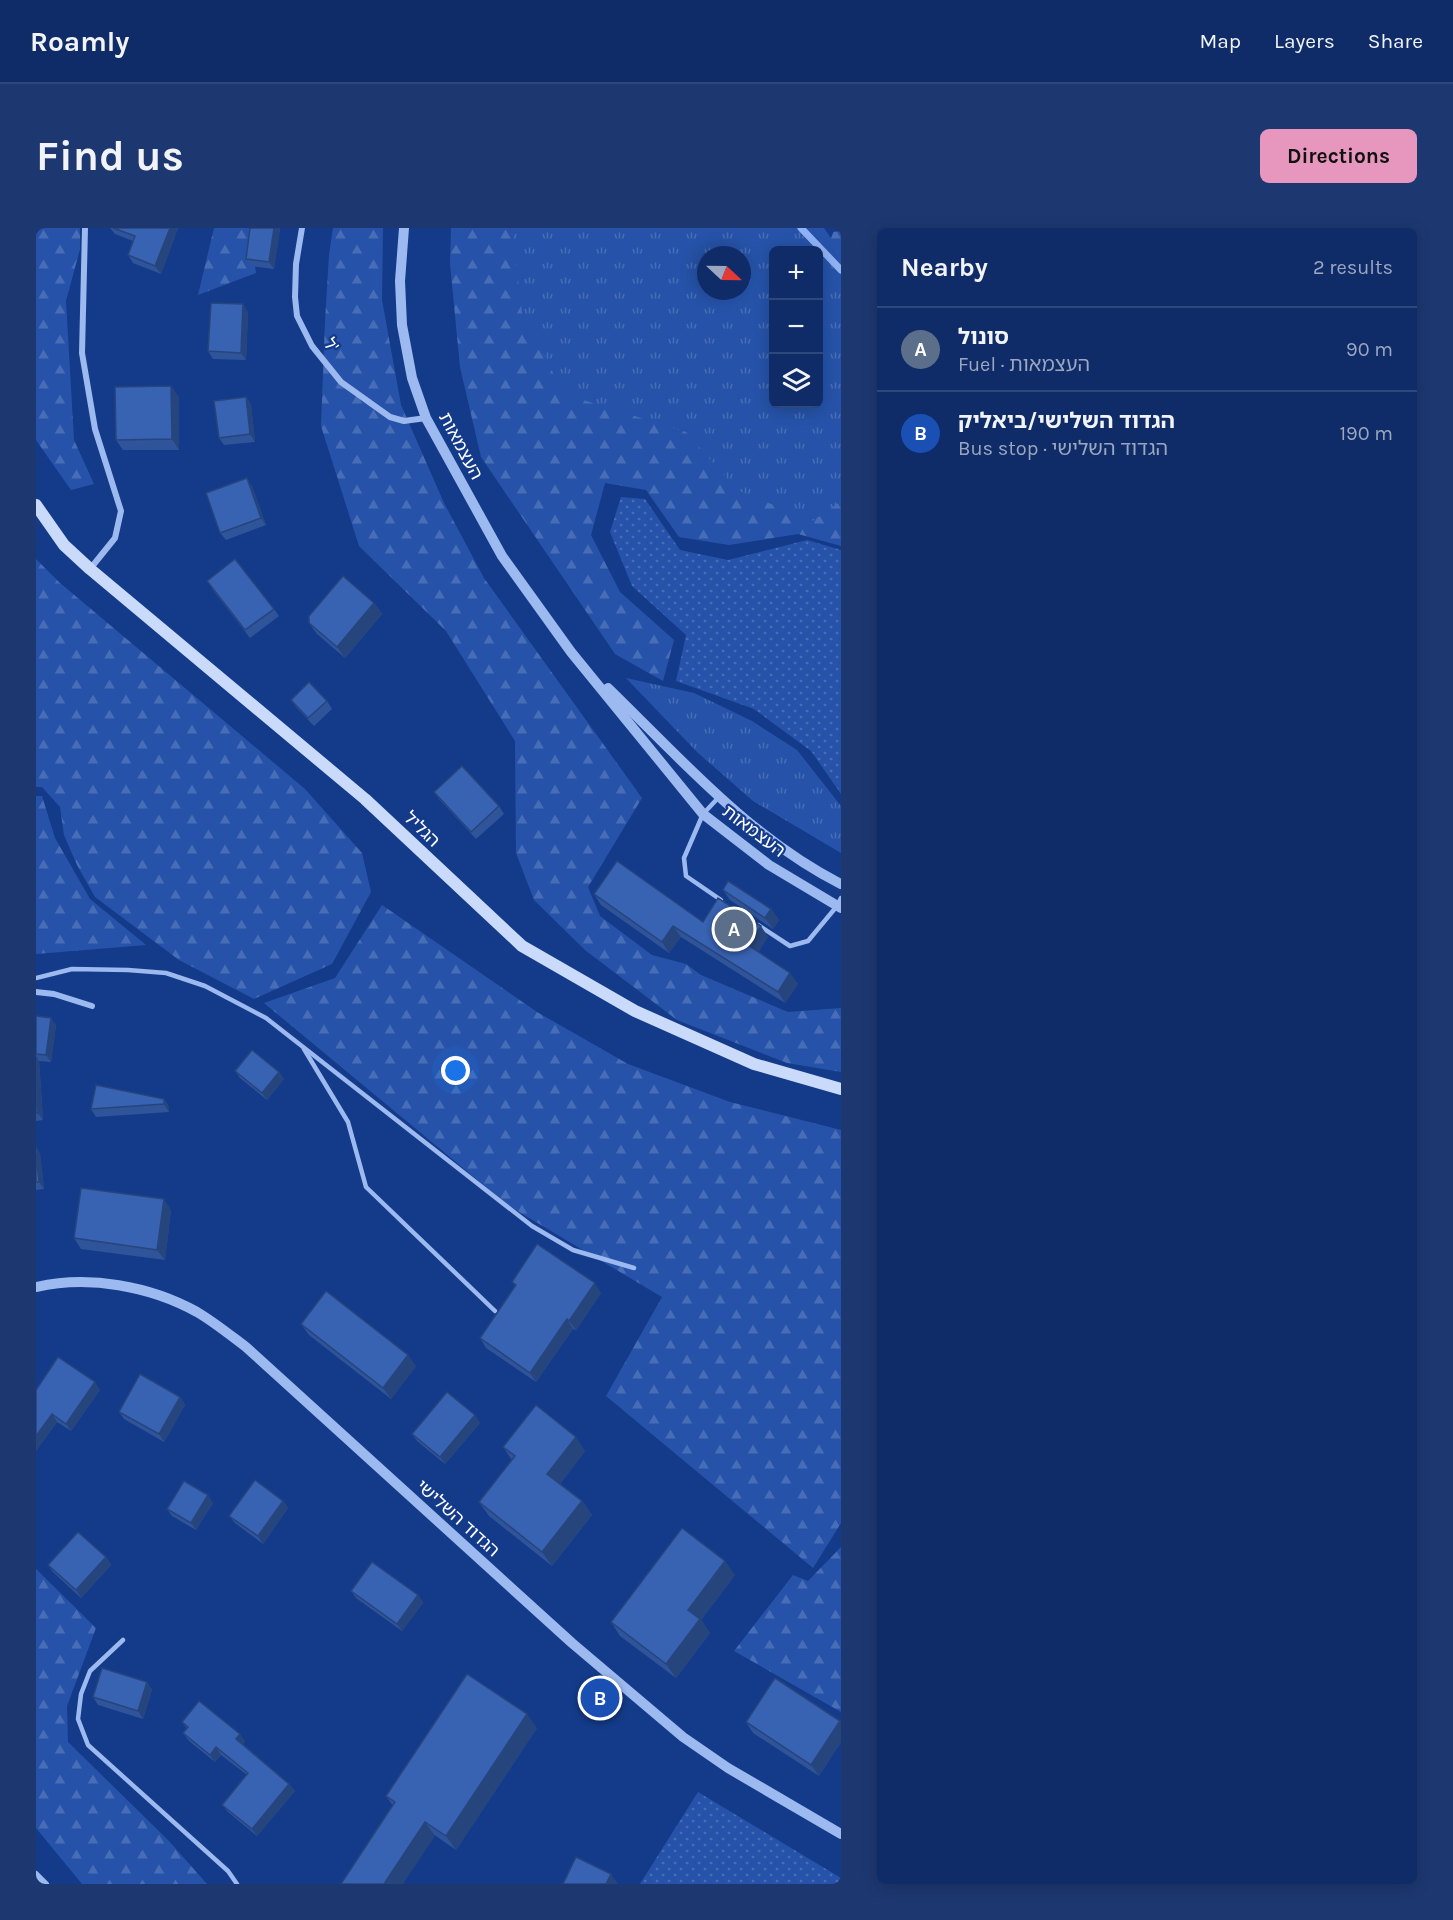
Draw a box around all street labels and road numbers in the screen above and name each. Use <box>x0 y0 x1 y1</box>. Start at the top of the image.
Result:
street label: ל' <box>319 334 343 356</box>
street label: העצמאות <box>434 409 488 483</box>
street label: העצמאות <box>718 800 790 862</box>
street label: הגליל <box>399 807 445 851</box>
street label: הגדוד השלישי <box>412 1475 504 1561</box>

